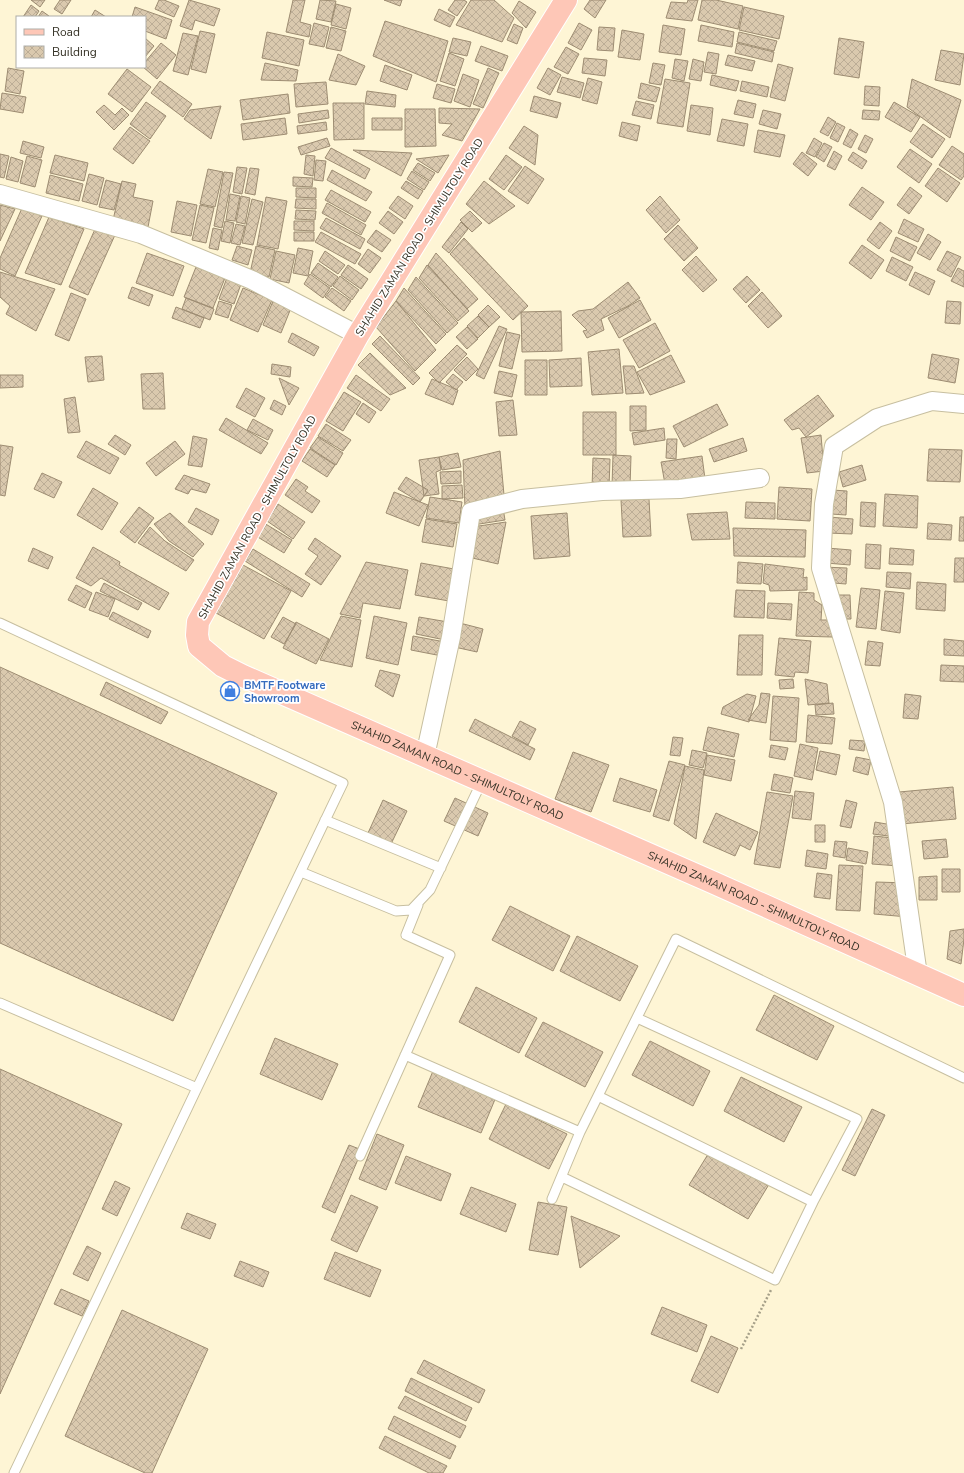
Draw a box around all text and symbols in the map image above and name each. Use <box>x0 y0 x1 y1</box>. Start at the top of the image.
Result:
legend <box>16 16 146 68</box>
text: Road <box>52 24 80 40</box>
text: Building <box>52 44 97 60</box>
street label: SHAHID ZAMAN ROAD - SHIMULTOLY ROAD <box>352 136 487 339</box>
street label: SHAHID ZAMAN ROAD - SHIMULTOLY ROAD <box>195 413 320 622</box>
place label: BMTF Footware Showroom <box>244 678 326 706</box>
shop icon: BMTF Footware Showroom <box>219 680 241 702</box>
street label: SHAHID ZAMAN ROAD - SHIMULTOLY ROAD <box>349 717 566 824</box>
street label: SHAHID ZAMAN ROAD - SHIMULTOLY ROAD <box>645 848 862 955</box>

